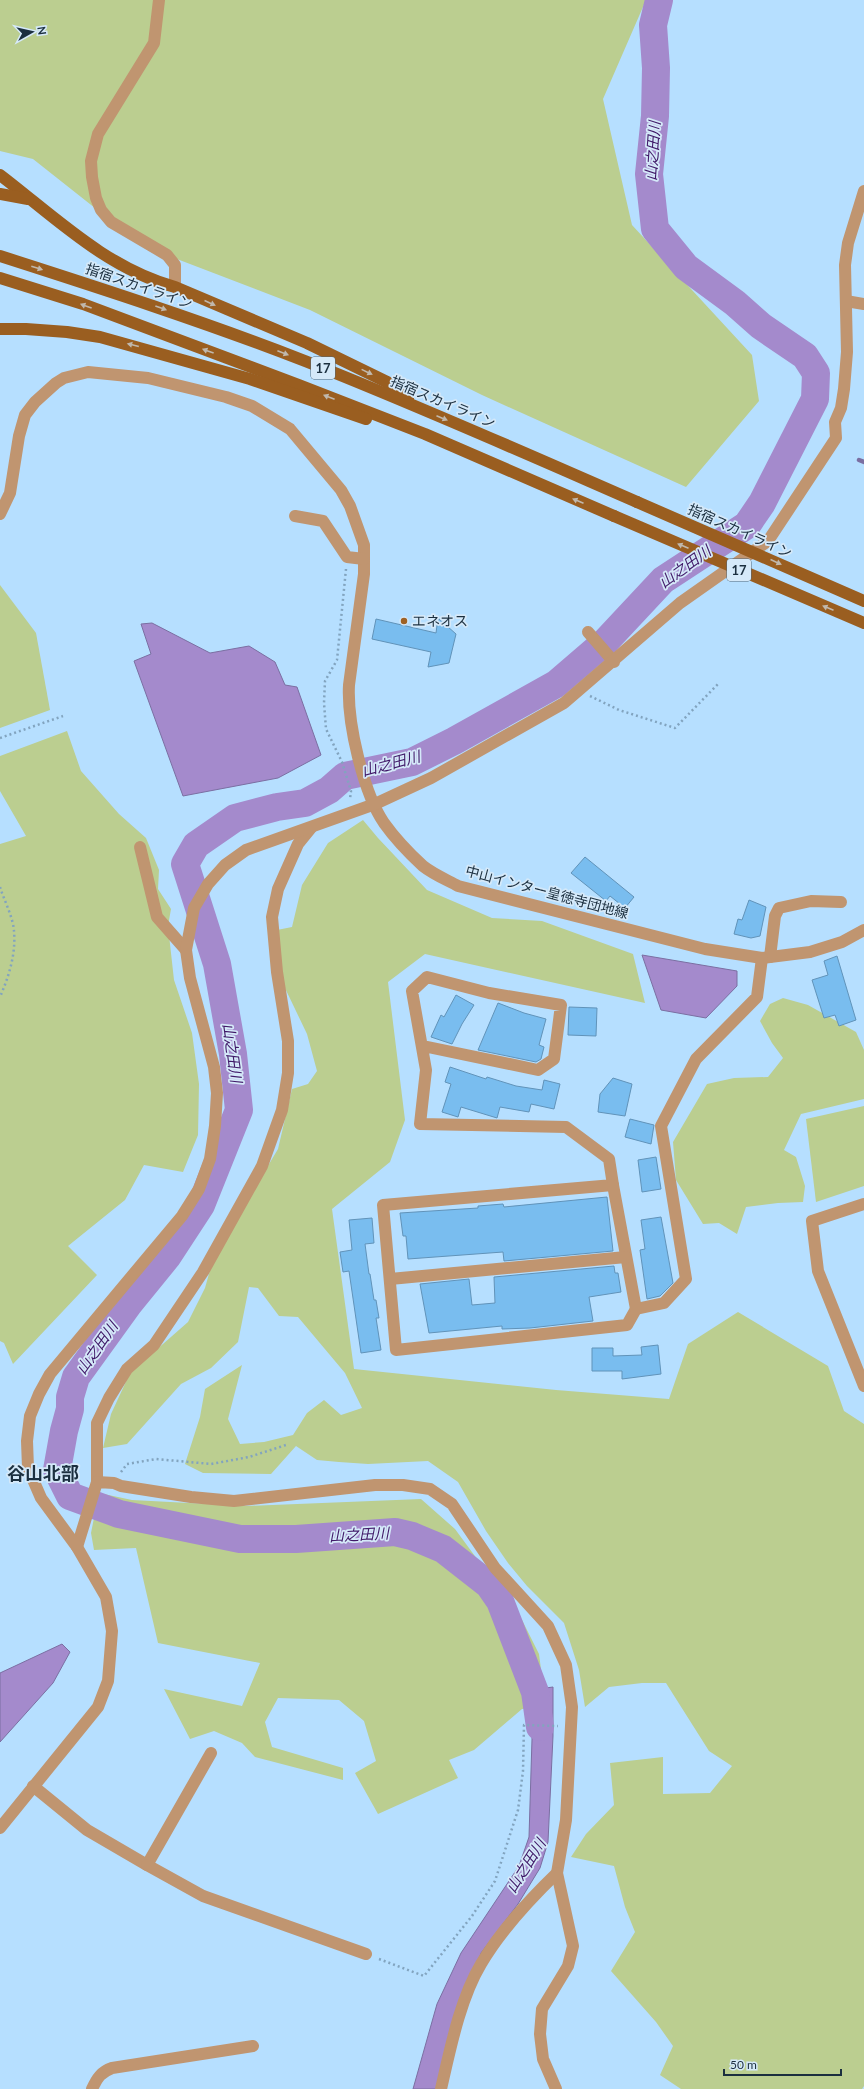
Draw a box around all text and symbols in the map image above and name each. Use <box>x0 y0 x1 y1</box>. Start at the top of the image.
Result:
north arrow <box>12 12 52 52</box>
text: N <box>35 25 49 36</box>
water label: 山之田川 <box>641 118 663 181</box>
street label: 指宿スカイライン <box>83 259 195 312</box>
one-way arrow <box>32 265 44 271</box>
one-way arrow <box>205 300 216 306</box>
one-way arrow <box>79 302 91 308</box>
one-way arrow <box>155 305 167 311</box>
one-way arrow <box>127 342 139 348</box>
one-way arrow <box>201 347 213 353</box>
one-way arrow <box>277 350 289 356</box>
road number: 17 <box>311 357 335 379</box>
one-way arrow <box>362 369 373 375</box>
street label: 指宿スカイライン <box>388 372 498 431</box>
one-way arrow <box>323 393 335 399</box>
one-way arrow <box>436 415 448 421</box>
one-way arrow <box>573 498 584 504</box>
street label: 指宿スカイライン <box>686 500 795 561</box>
water label: 山之田川 <box>655 540 716 591</box>
one-way arrow <box>677 542 689 549</box>
road number: 17 <box>727 559 751 581</box>
one-way arrow <box>770 559 781 565</box>
one-way arrow <box>823 605 834 611</box>
place label: エネオス <box>412 612 468 629</box>
marker: エネオス <box>399 616 409 626</box>
water label: 山之田川 <box>359 746 424 779</box>
street label: 中山インター皇徳寺団地線 <box>464 862 630 921</box>
water label: 山之田川 <box>220 1022 246 1086</box>
water label: 山之田川 <box>72 1316 122 1377</box>
district label: 谷山北部 <box>7 1462 79 1484</box>
water label: 山之田川 <box>329 1523 391 1545</box>
water label: 山之田川 <box>502 1834 550 1896</box>
scale bar <box>724 2051 841 2077</box>
text: 50 m <box>730 2057 757 2072</box>

